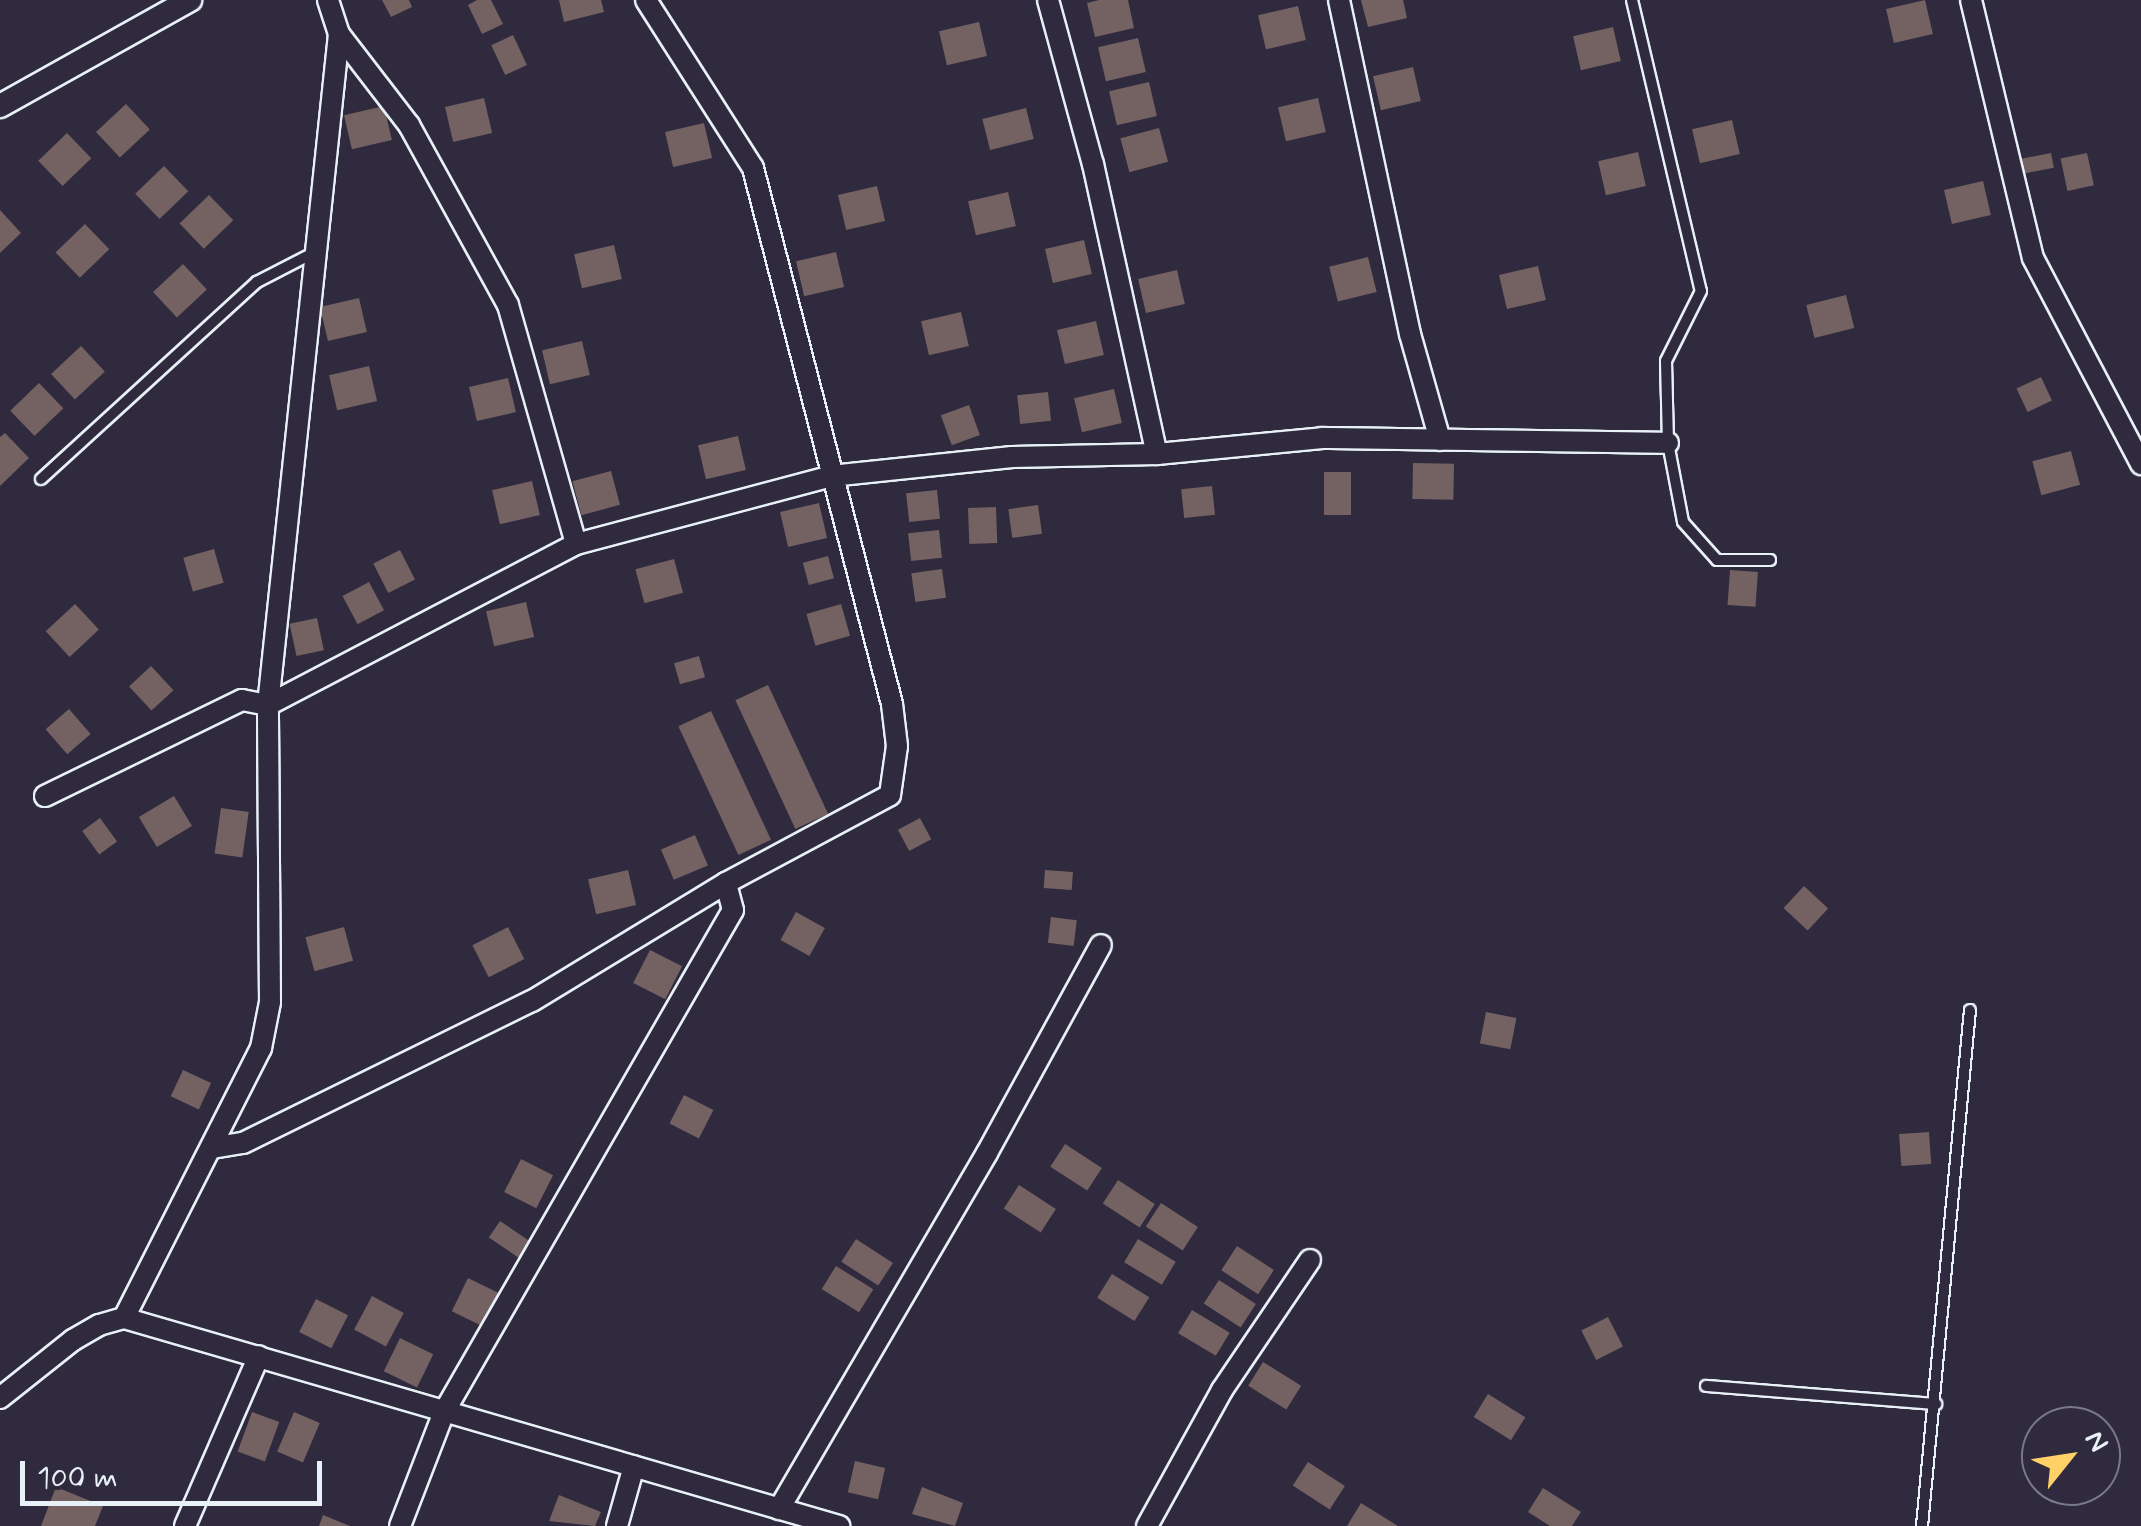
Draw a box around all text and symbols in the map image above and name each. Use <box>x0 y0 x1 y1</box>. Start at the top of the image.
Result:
north arrow <box>2021 1406 2121 1506</box>
text: N <box>2075 1424 2116 1459</box>
scale bar <box>25 1441 328 1503</box>
text: 100 m <box>37 1459 118 1498</box>

